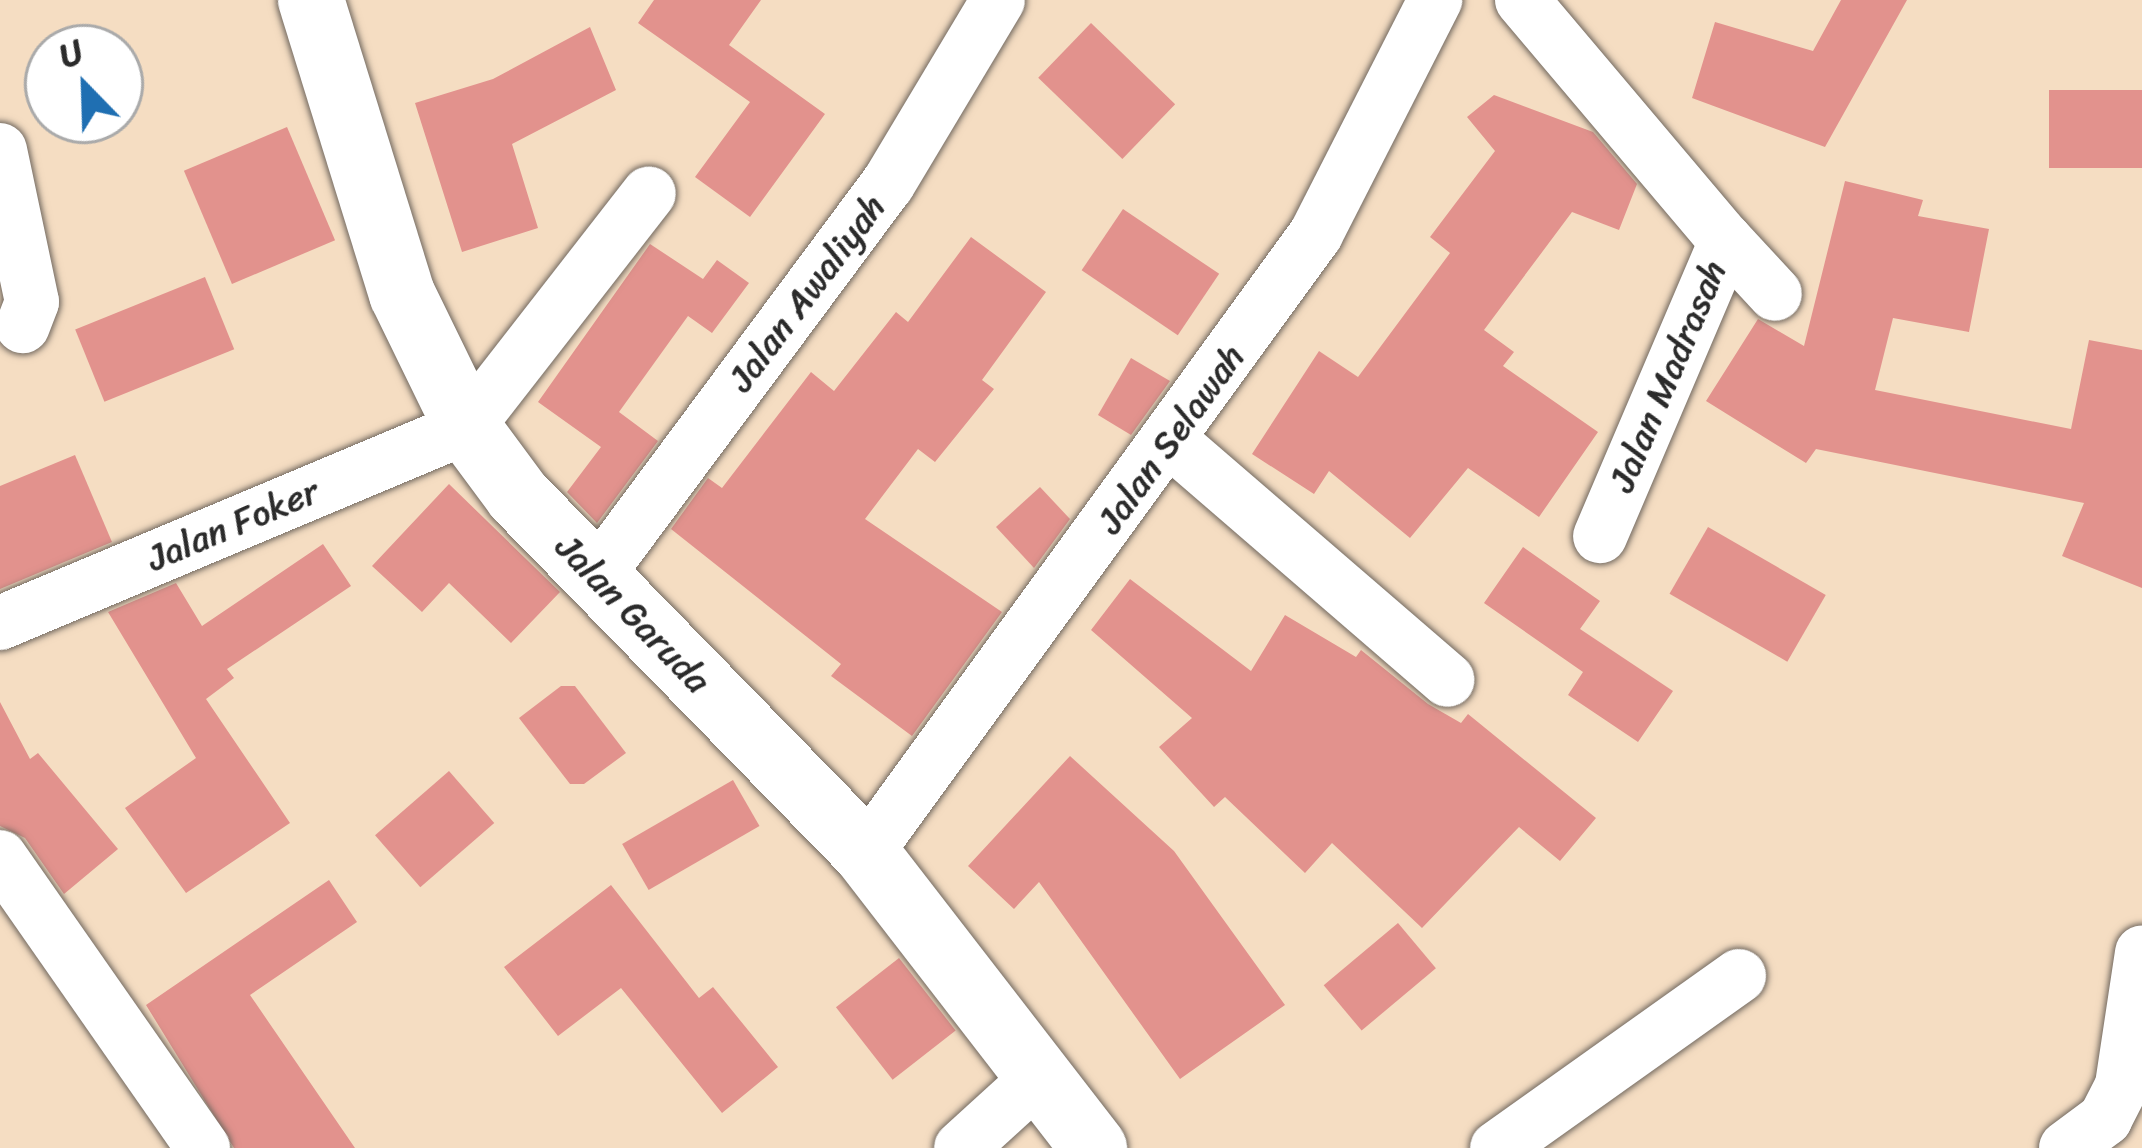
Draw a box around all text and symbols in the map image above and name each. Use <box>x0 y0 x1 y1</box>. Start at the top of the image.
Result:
text: U <box>50 23 92 85</box>
north arrow <box>24 24 144 144</box>
street label: Jalan Awaliyah <box>719 186 895 400</box>
street label: Jalan Madrasah <box>1601 256 1735 496</box>
street label: Jalan Selawah <box>1088 336 1254 542</box>
street label: Jalan Foker <box>141 469 325 581</box>
street label: Jalan Garuda <box>547 526 719 702</box>

